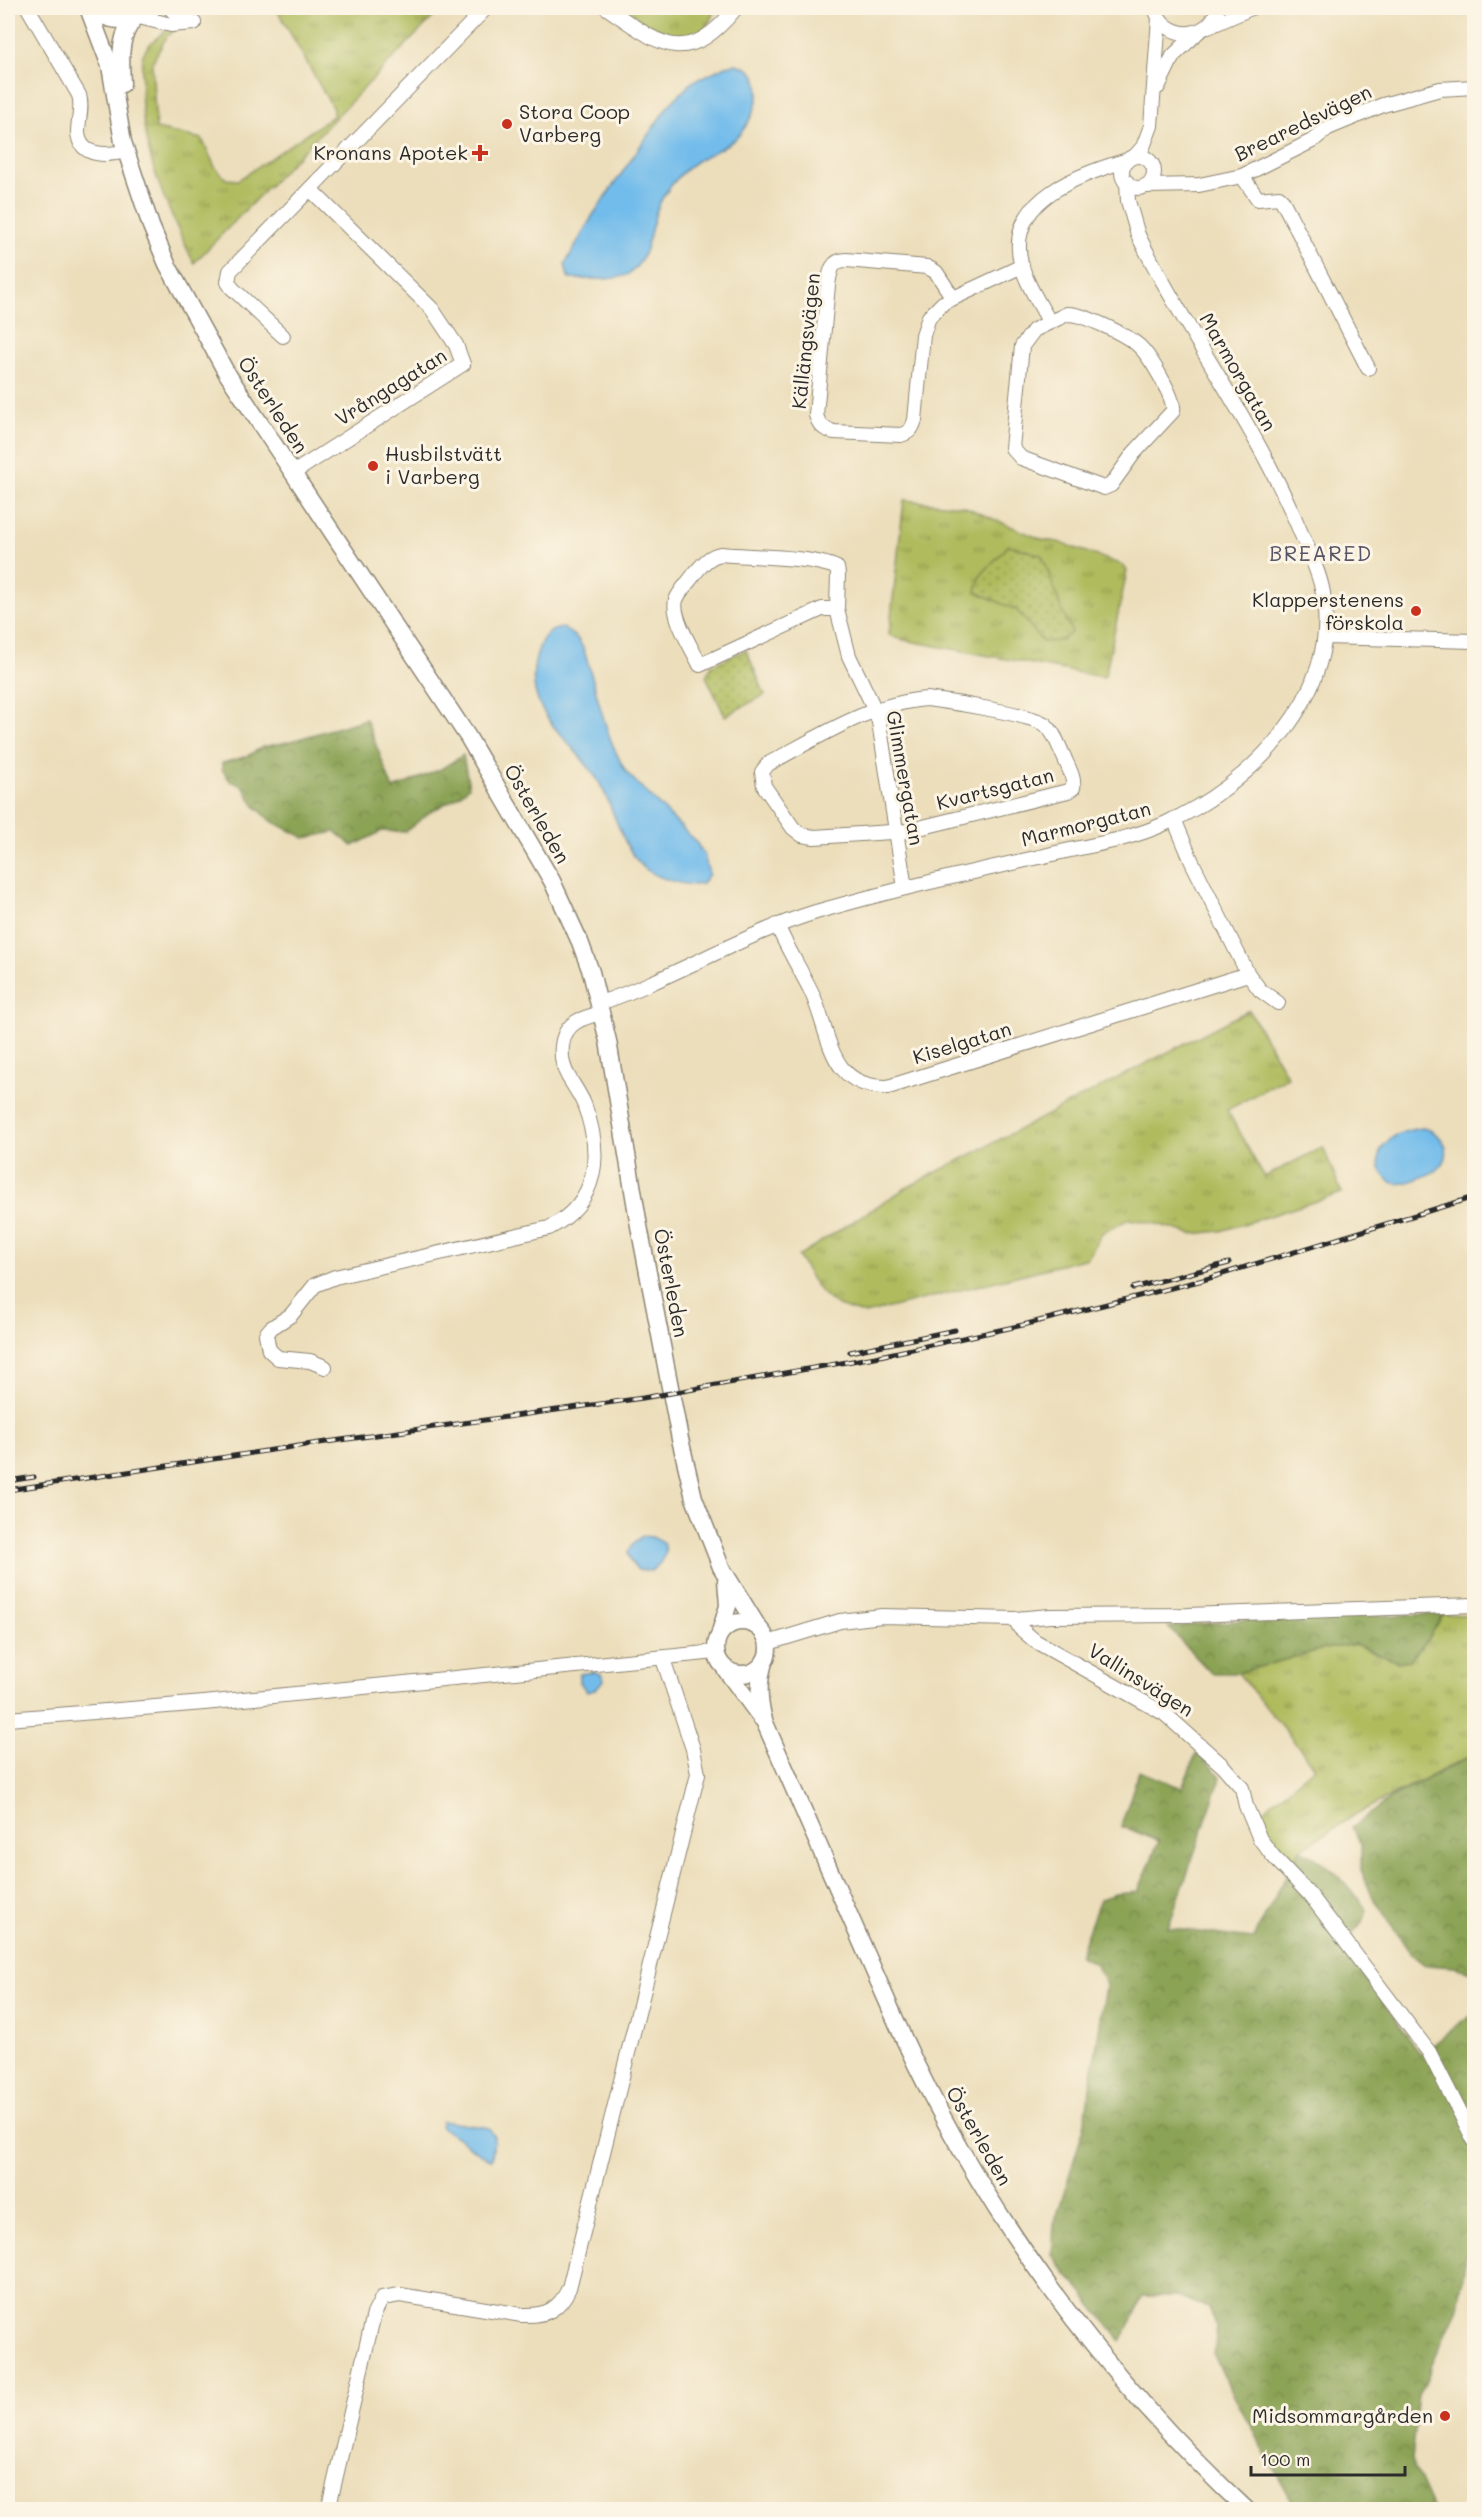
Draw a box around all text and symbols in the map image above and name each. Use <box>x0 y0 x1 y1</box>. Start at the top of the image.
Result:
street label: Brearedsvägen <box>1230 78 1375 167</box>
place label: Stora Coop Varberg <box>519 98 630 147</box>
marker: Stora Coop Varberg <box>500 117 514 131</box>
place label: Kronans Apotek <box>313 139 468 165</box>
marker: Kronans Apotek <box>473 146 487 160</box>
street label: Källängsvägen <box>785 272 825 410</box>
street label: Marmorgatan <box>1194 308 1283 435</box>
street label: Vrångagatan <box>330 342 451 431</box>
street label: Österleden <box>233 351 315 458</box>
place label: Husbilstvätt i Varberg <box>385 440 502 489</box>
marker: Husbilstvätt i Varberg <box>366 459 380 473</box>
district label: BREARED <box>1269 539 1373 566</box>
place label: Klapperstenens förskola <box>1252 586 1404 635</box>
marker: Klapperstenens förskola <box>1409 604 1423 618</box>
street label: Glimmergatan <box>881 708 931 847</box>
street label: Österleden <box>499 759 577 868</box>
street label: Kvartsgatan <box>933 761 1056 815</box>
street label: Marmorgatan <box>1018 794 1153 852</box>
street label: Kiselgatan <box>909 1015 1014 1069</box>
street label: Österleden <box>649 1226 695 1339</box>
street label: Vallinsvägen <box>1084 1636 1199 1722</box>
street label: Österleden <box>941 2081 1019 2190</box>
place label: Midsommargården <box>1252 2402 1433 2428</box>
marker: Midsommargården <box>1438 2409 1452 2423</box>
scale bar <box>1251 2439 1406 2477</box>
text: 100 m <box>1260 2447 1310 2471</box>

